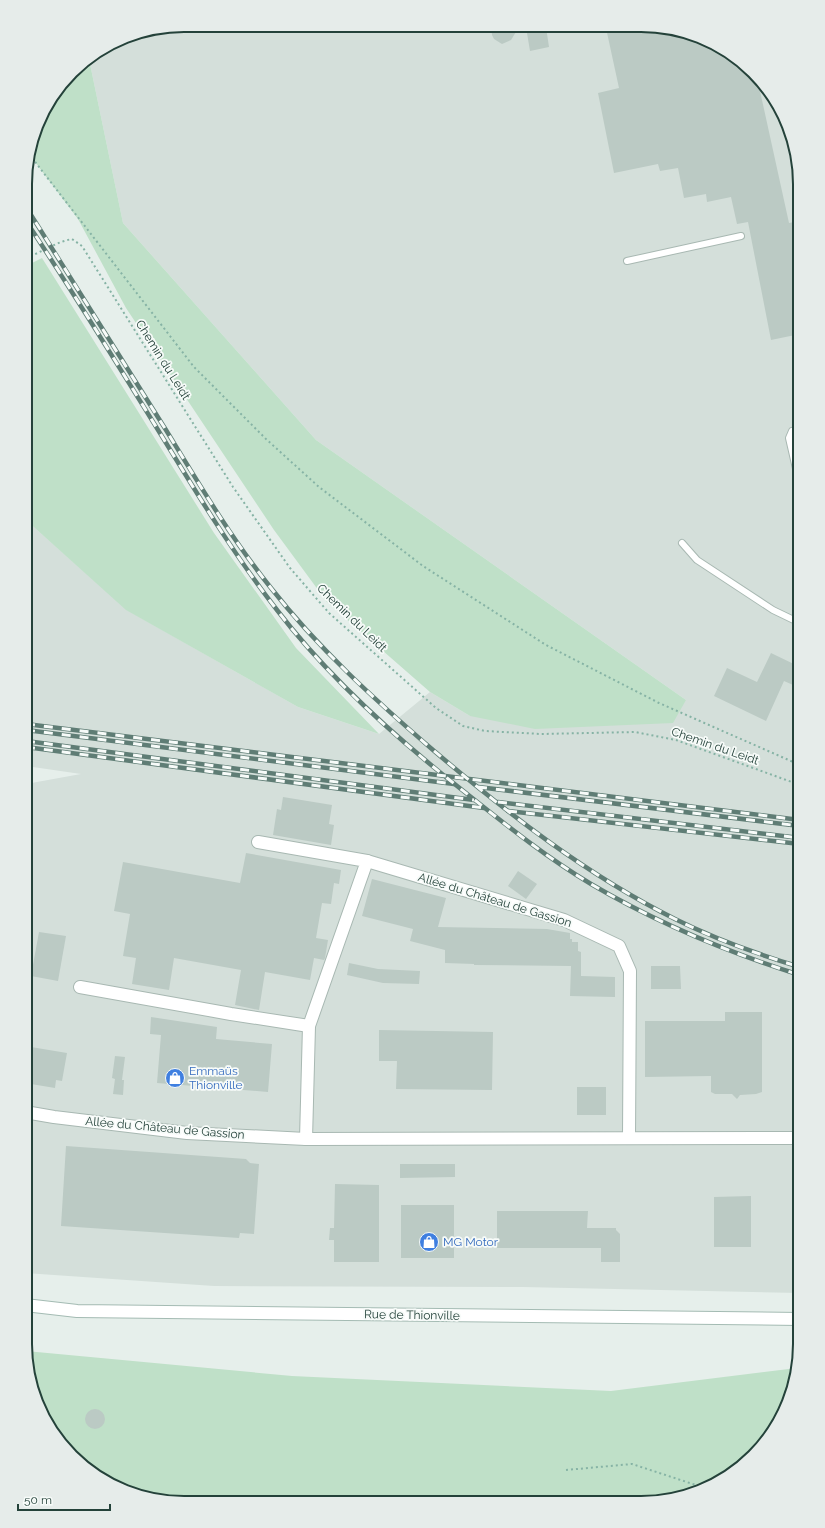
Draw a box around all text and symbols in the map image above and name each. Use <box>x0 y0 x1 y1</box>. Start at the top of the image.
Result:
street label: Chemin du Leidt <box>133 317 193 403</box>
street label: Chemin du Leidt <box>314 581 390 655</box>
street label: Chemin du Leidt <box>669 724 761 768</box>
street label: Allée du Château de Gassion <box>416 870 574 930</box>
place label: Emmaüs Thionville <box>189 1064 243 1092</box>
shop icon: Emmaüs Thionville <box>164 1067 186 1089</box>
street label: Allée du Château de Gassion <box>85 1114 245 1142</box>
shop icon: MG Motor <box>418 1231 440 1253</box>
place label: MG Motor <box>443 1235 499 1249</box>
street label: Rue de Thionville <box>364 1307 460 1323</box>
scale bar <box>18 1486 110 1512</box>
text: 50 m <box>24 1493 52 1507</box>

